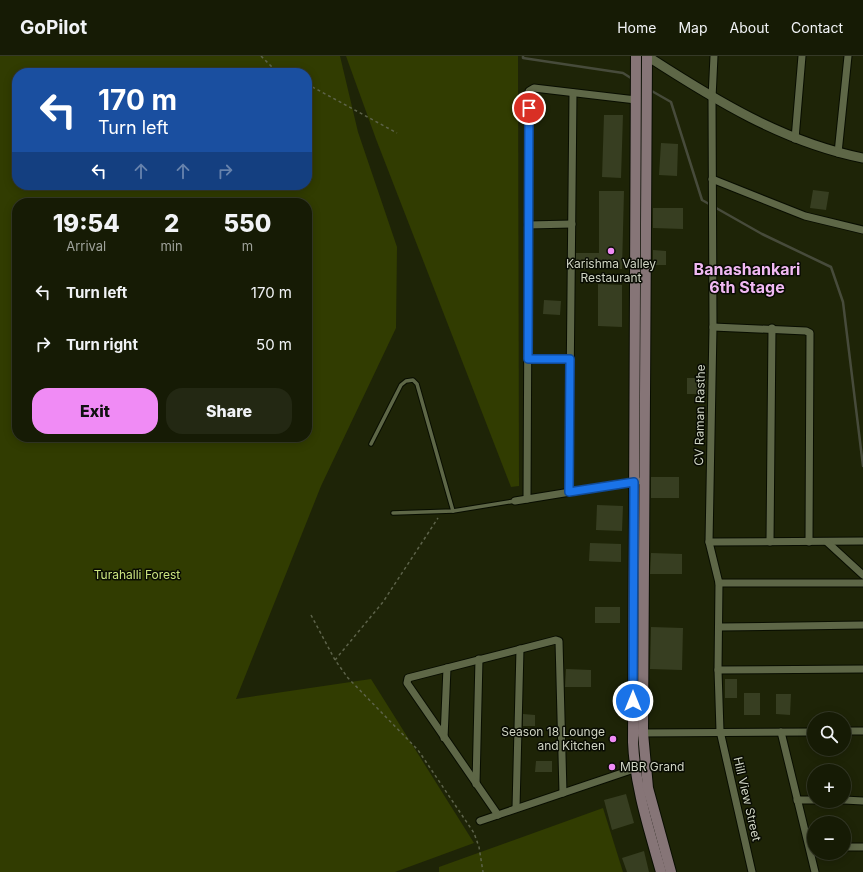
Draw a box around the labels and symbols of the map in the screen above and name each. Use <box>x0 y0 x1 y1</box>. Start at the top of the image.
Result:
pin <box>512 91 546 125</box>
marker: Karishma Valley Restaurant <box>606 246 616 256</box>
place label: Karishma Valley Restaurant <box>566 256 656 285</box>
district label: Banashankari 6th Stage <box>694 259 800 297</box>
street label: CV Raman Rasthe <box>691 364 708 466</box>
park label: Turahalli Forest <box>94 567 180 582</box>
position arrow <box>612 680 654 722</box>
place label: Season 18 Lounge and Kitchen <box>501 724 605 753</box>
marker: Season 18 Lounge and Kitchen <box>608 734 618 744</box>
street label: Hill View Street <box>731 755 764 843</box>
place label: MBR Grand <box>620 759 684 774</box>
marker: MBR Grand <box>607 762 617 772</box>

